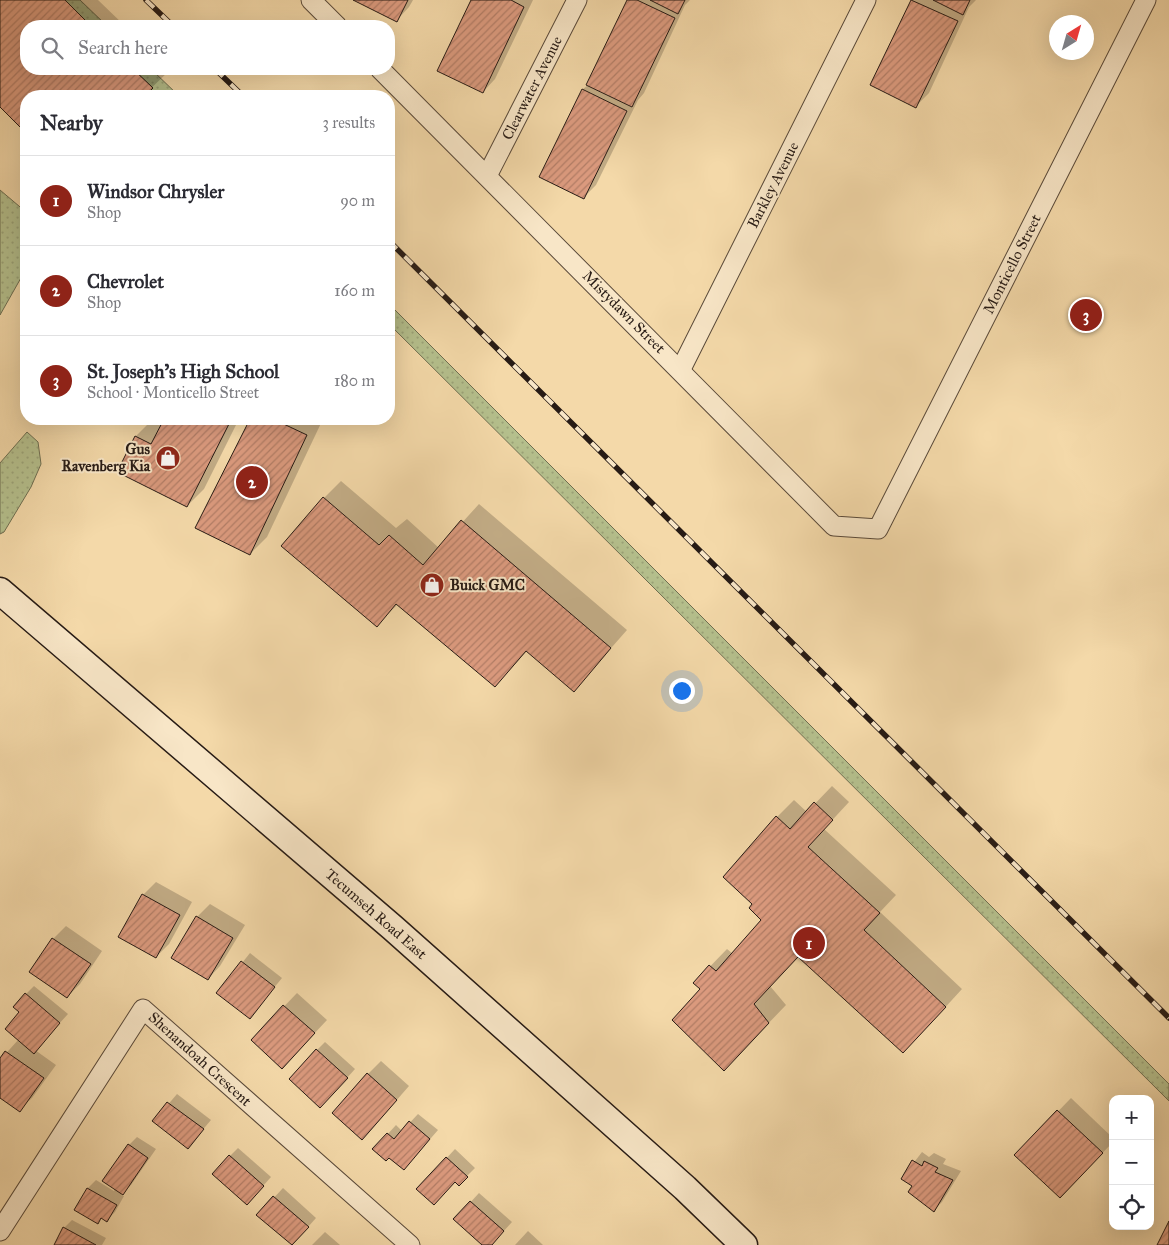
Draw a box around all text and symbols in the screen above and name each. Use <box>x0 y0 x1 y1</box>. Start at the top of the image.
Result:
north arrow <box>1049 15 1094 60</box>
search box <box>20 20 395 75</box>
street label: Clearwater Avenue <box>498 33 566 143</box>
icon: search <box>38 34 66 62</box>
text: Search here <box>78 36 168 59</box>
text: Nearby <box>40 110 103 136</box>
text: 3 results <box>322 113 375 132</box>
street label: Barkley Avenue <box>744 139 802 231</box>
text: Windsor Chrysler <box>87 180 224 203</box>
text: 1 <box>53 191 59 210</box>
text: 90 m <box>340 191 375 210</box>
text: Shop <box>87 203 121 222</box>
street label: Monticello Street <box>979 211 1045 317</box>
street label: Mistydawn Street <box>579 267 670 358</box>
text: Chevrolet <box>87 270 164 293</box>
text: 2 <box>52 281 60 300</box>
text: 160 m <box>334 281 375 300</box>
text: Shop <box>87 293 121 312</box>
pin: 3 <box>1070 296 1102 334</box>
text: St. Joseph's High School <box>87 360 279 383</box>
text: 3 <box>53 371 59 390</box>
text: 180 m <box>334 371 375 390</box>
text: School · Monticello Street <box>87 383 259 402</box>
place label: Gus Ravenberg Kia <box>61 440 151 476</box>
shop icon: Gus Ravenberg Kia <box>155 445 181 471</box>
pin: 2 <box>236 463 268 501</box>
shop icon: Buick GMC <box>419 572 445 598</box>
place label: Buick GMC <box>450 576 525 594</box>
your location <box>669 678 695 704</box>
street label: Tecumseh Road East <box>322 865 431 963</box>
pin: 1 <box>793 924 825 962</box>
street label: Shenandoah Crescent <box>145 1008 256 1110</box>
map controls <box>1109 1095 1154 1230</box>
button: + <box>1109 1095 1154 1140</box>
button: − <box>1109 1140 1154 1185</box>
button: locate <box>1109 1185 1154 1230</box>

